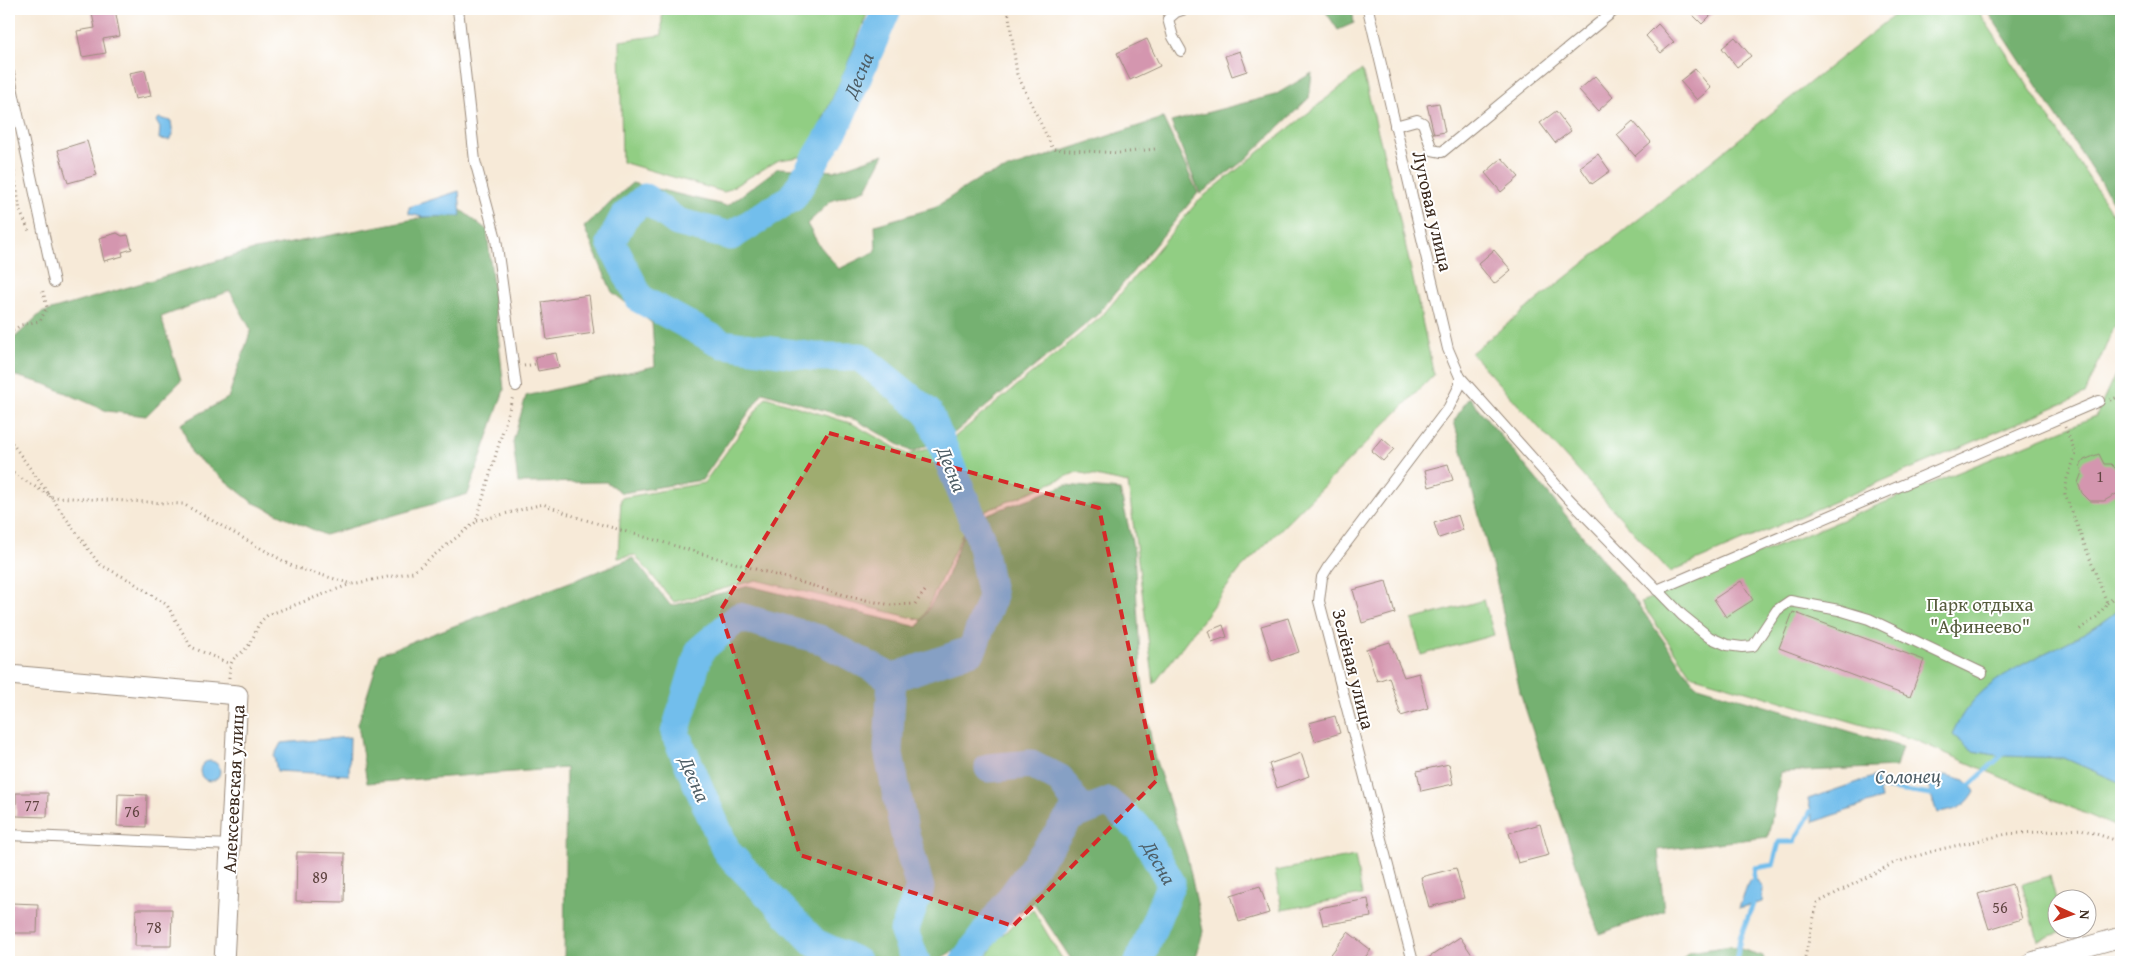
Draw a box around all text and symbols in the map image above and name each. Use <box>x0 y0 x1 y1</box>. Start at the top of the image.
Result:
water label: Десна <box>835 47 881 103</box>
street label: Луговая улица <box>1406 148 1460 274</box>
water label: Десна <box>930 441 975 497</box>
house number: 1 <box>2096 464 2104 488</box>
park label: Парк отдыха "Афинеево" <box>1927 590 2033 640</box>
street label: Зелёная улица <box>1326 606 1382 732</box>
street label: Алексеевская улица <box>215 704 251 874</box>
water label: Десна <box>673 751 718 807</box>
water label: Солонец <box>1875 760 1941 791</box>
house number: 77 <box>24 793 40 817</box>
house number: 76 <box>124 799 140 823</box>
water label: Десна <box>1135 834 1184 890</box>
house number: 89 <box>312 865 328 889</box>
north arrow <box>2048 888 2098 938</box>
house number: 56 <box>1992 895 2008 919</box>
text: N <box>2075 909 2095 921</box>
house number: 78 <box>146 915 162 939</box>

